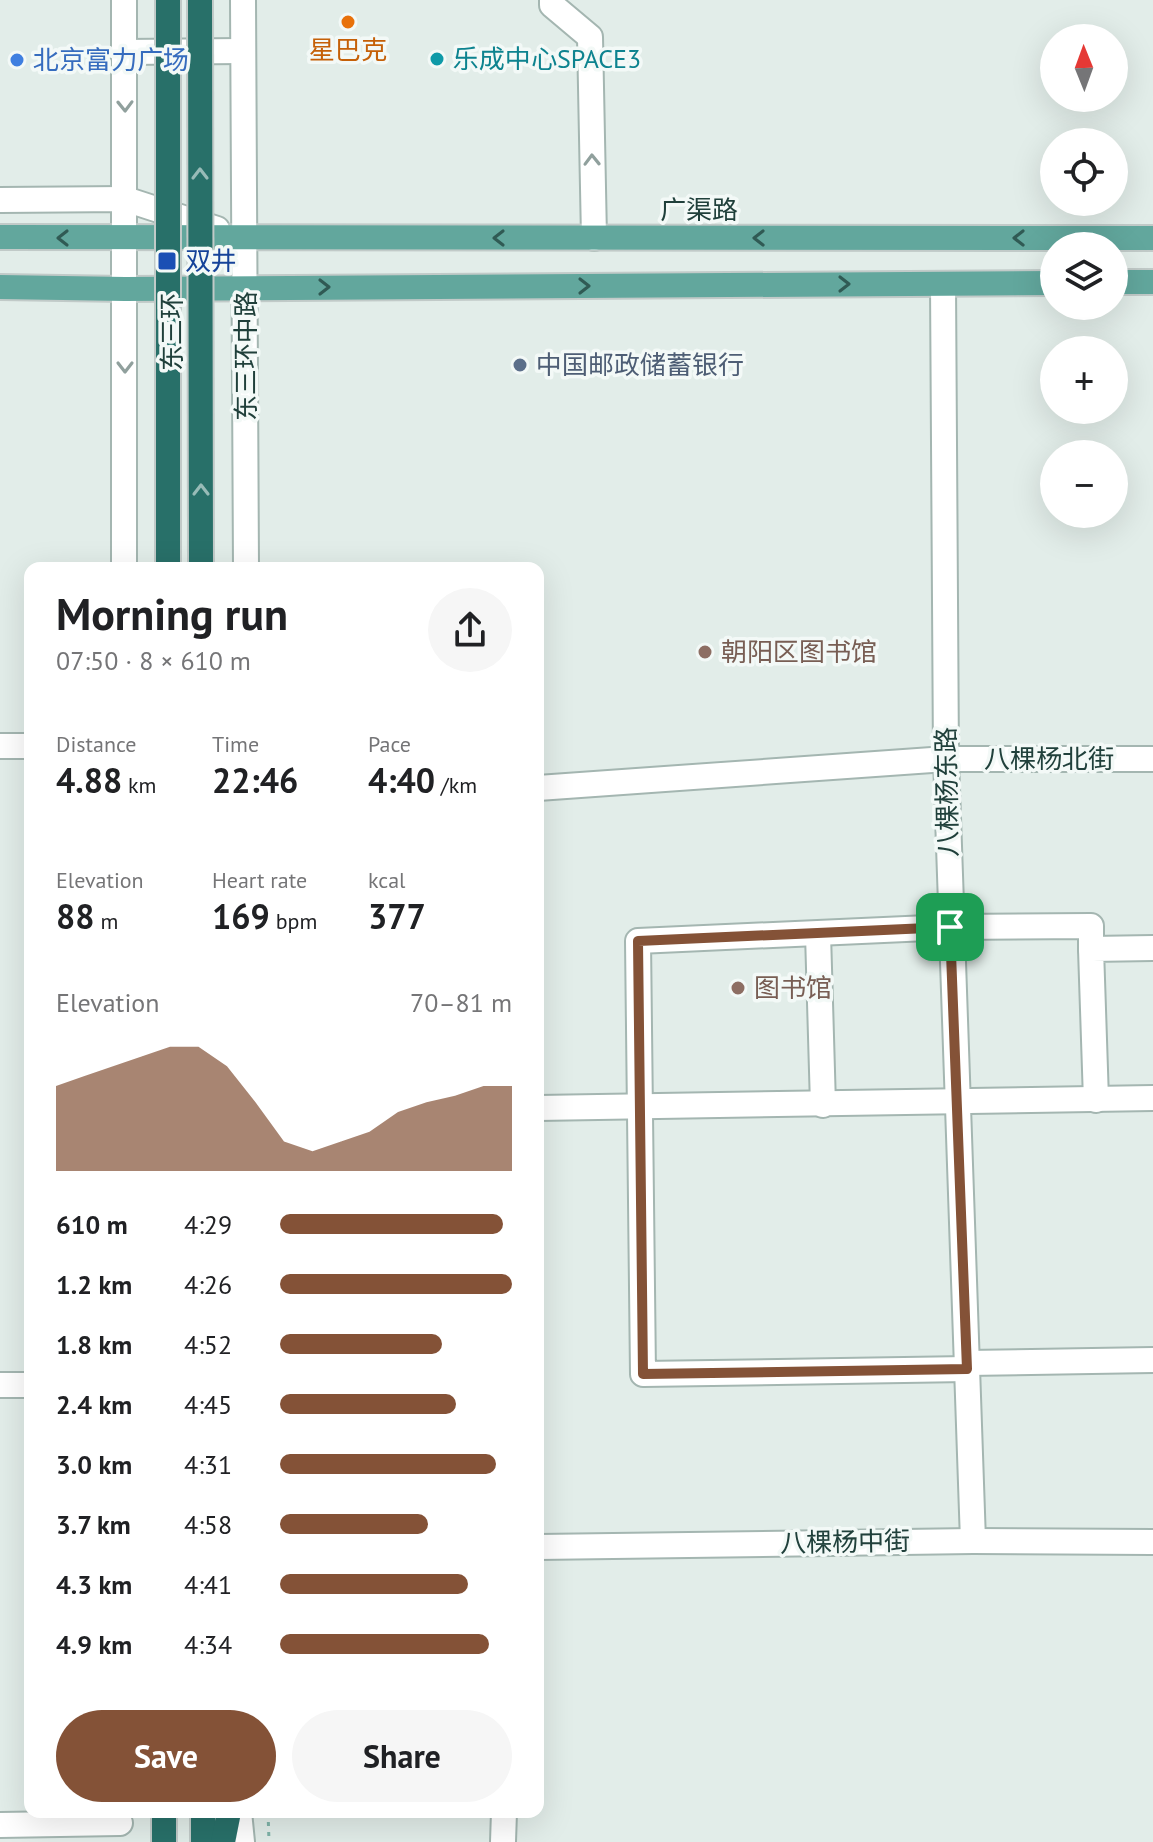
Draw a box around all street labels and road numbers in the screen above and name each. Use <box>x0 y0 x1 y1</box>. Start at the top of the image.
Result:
street label: 广渠路 <box>660 193 738 226</box>
street label: 东三环中路 <box>229 291 262 421</box>
street label: 东三环 <box>155 293 188 371</box>
street label: 八棵杨东路 <box>929 727 964 857</box>
street label: 八棵杨北街 <box>984 742 1114 775</box>
street label: 八棵杨中街 <box>780 1524 910 1559</box>

